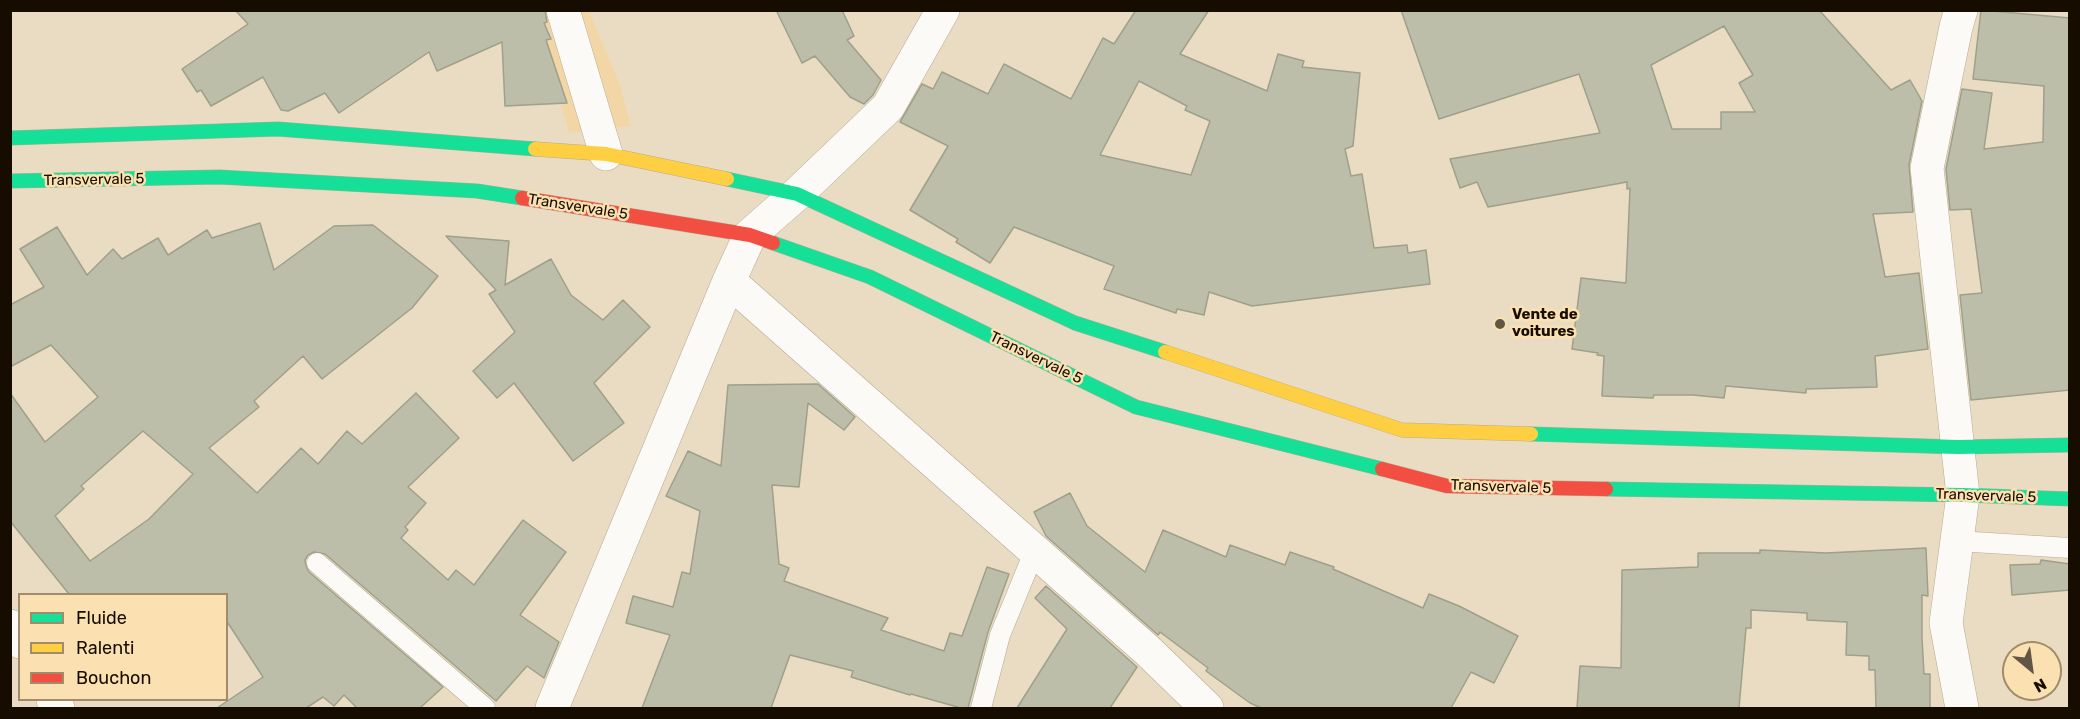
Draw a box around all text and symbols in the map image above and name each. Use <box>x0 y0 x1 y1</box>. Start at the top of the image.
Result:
street label: Transvervale 5 <box>43 170 145 190</box>
street label: Transvervale 5 <box>527 190 629 224</box>
place label: Vente de voitures <box>1512 306 1578 341</box>
marker: Vente de voitures <box>1493 317 1507 331</box>
street label: Transvervale 5 <box>987 328 1085 388</box>
street label: Transvervale 5 <box>1450 476 1552 498</box>
street label: Transvervale 5 <box>1935 485 2037 507</box>
legend <box>18 593 228 701</box>
text: Fluide <box>76 607 127 629</box>
text: Ralenti <box>76 637 134 659</box>
north arrow <box>2002 641 2062 701</box>
text: Bouchon <box>76 667 151 689</box>
text: N <box>2030 674 2050 697</box>

